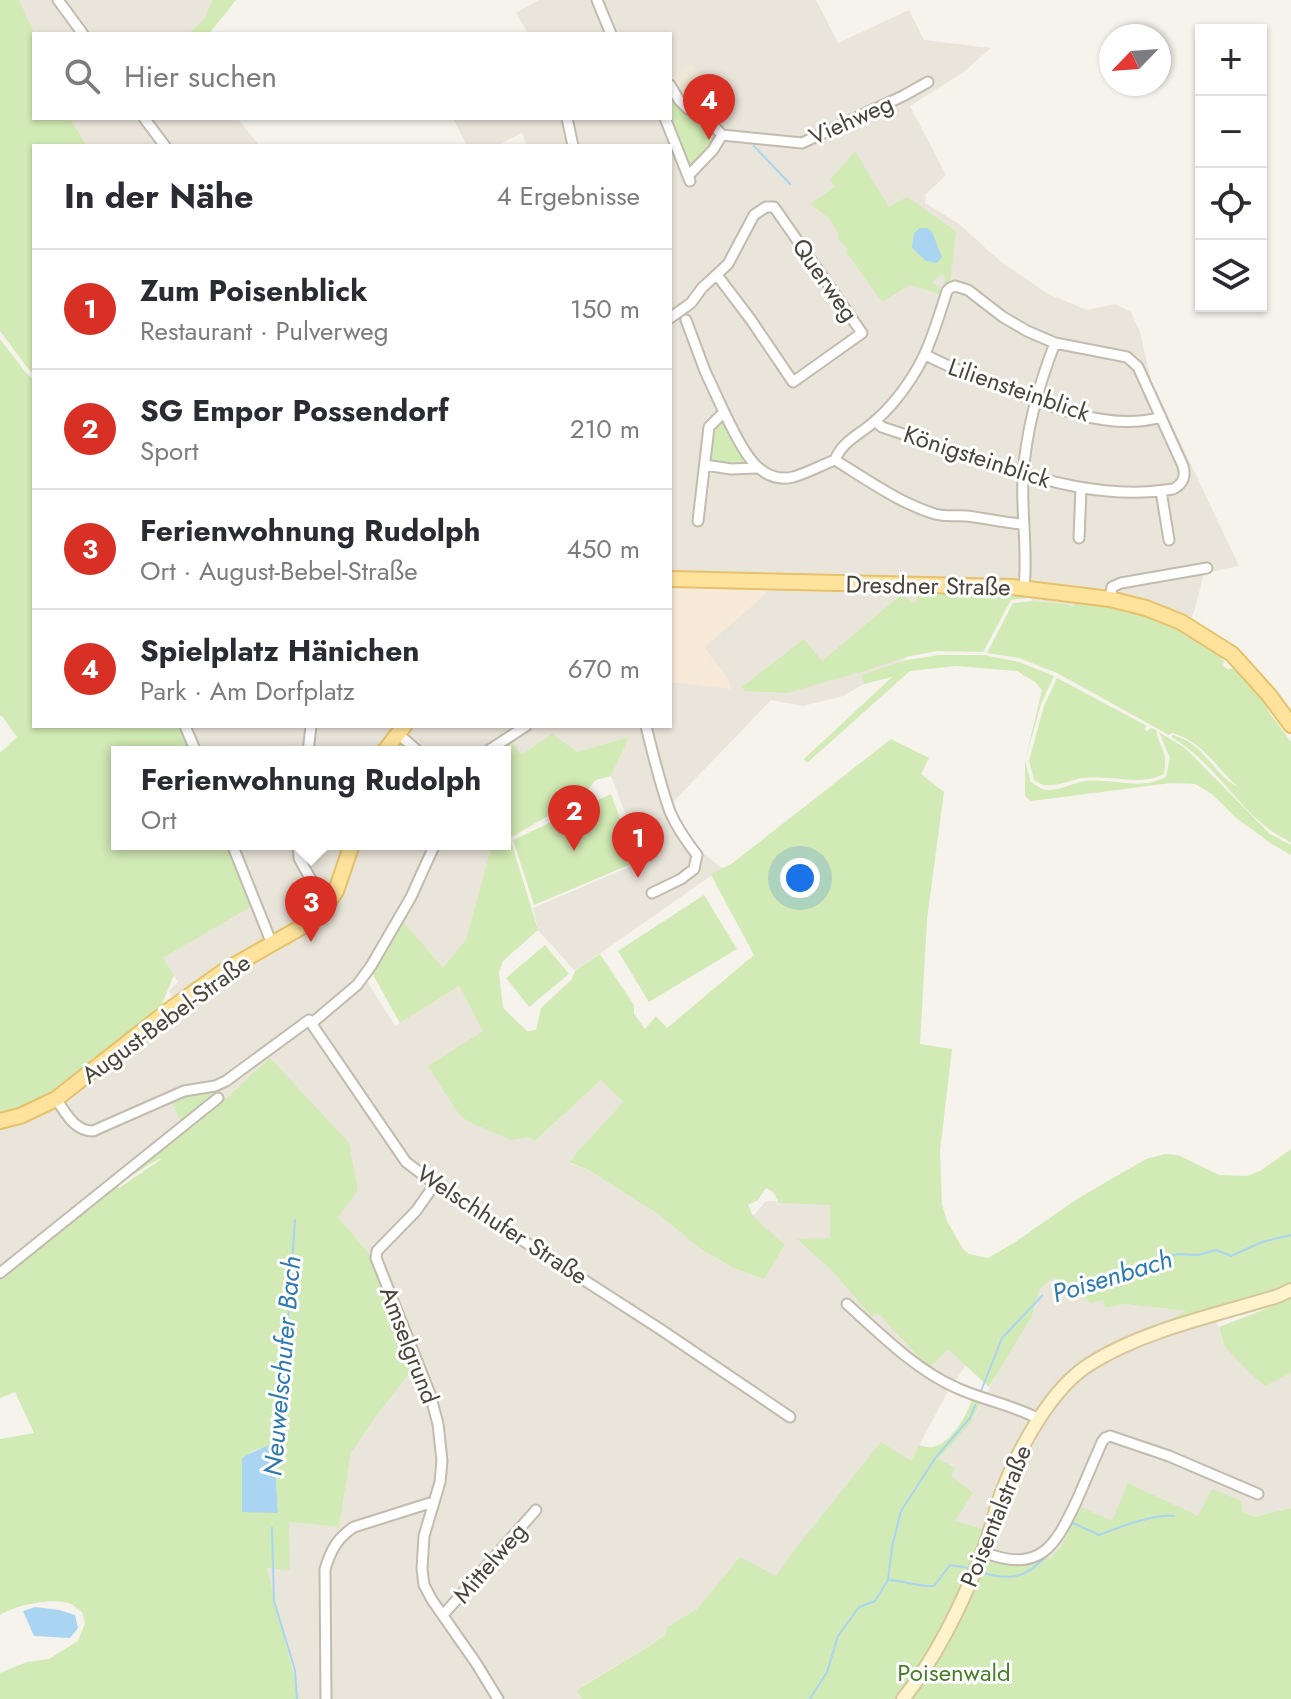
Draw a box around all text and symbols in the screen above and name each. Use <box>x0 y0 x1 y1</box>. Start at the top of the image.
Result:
north arrow <box>1099 24 1171 96</box>
map controls <box>1195 24 1267 312</box>
button: + <box>1195 24 1267 96</box>
search box <box>32 32 672 120</box>
icon: search <box>60 54 104 98</box>
text: Hier suchen <box>124 55 277 98</box>
pin: 4 <box>683 74 735 140</box>
street label: Viehweg <box>803 85 899 154</box>
button: − <box>1195 96 1267 168</box>
button: locate <box>1195 168 1267 240</box>
text: In der Nähe <box>64 172 254 221</box>
text: 4 Ergebnisse <box>496 177 640 215</box>
street label: Querweg <box>784 231 867 329</box>
button: layers <box>1195 240 1267 312</box>
text: Zum Poisenblick <box>140 269 367 312</box>
text: 1 <box>83 290 97 328</box>
text: 150 m <box>570 290 640 328</box>
text: Restaurant · Pulverweg <box>140 312 389 350</box>
street label: Liliensteinblick <box>944 349 1095 430</box>
text: SG Empor Possendorf <box>140 389 449 432</box>
text: 2 <box>81 410 99 448</box>
text: 210 m <box>570 410 640 448</box>
street label: Königsteinblick <box>899 416 1056 497</box>
text: Sport <box>140 432 198 470</box>
text: Ferienwohnung Rudolph <box>140 509 481 552</box>
text: 3 <box>82 530 98 568</box>
text: 450 m <box>566 530 640 568</box>
text: Ort · August-Bebel-Straße <box>140 552 418 590</box>
street label: Dresdner Straße <box>845 567 1011 604</box>
text: Spielplatz Hänichen <box>140 629 420 672</box>
text: 4 <box>81 650 99 688</box>
text: 670 m <box>568 650 640 688</box>
text: Park · Am Dorfplatz <box>140 672 355 710</box>
popup <box>111 746 511 850</box>
text: Ferienwohnung Rudolph <box>141 758 481 801</box>
pin: 2 <box>548 785 600 851</box>
text: Ort <box>141 801 176 839</box>
pin: 1 <box>612 812 664 878</box>
your location <box>780 858 820 898</box>
pin: 3 <box>285 876 337 942</box>
street label: August-Bebel-Straße <box>74 945 258 1092</box>
street label: Welschhufer Straße <box>410 1156 595 1293</box>
water label: Poisenbach <box>1047 1240 1177 1312</box>
water label: Neuwelschufer Bach <box>253 1254 311 1478</box>
street label: Amselgrund <box>371 1281 448 1408</box>
street label: Poisentalstraße <box>951 1440 1040 1592</box>
street label: Mittelweg <box>445 1515 535 1611</box>
park label: Poisenwald <box>897 1655 1011 1690</box>

